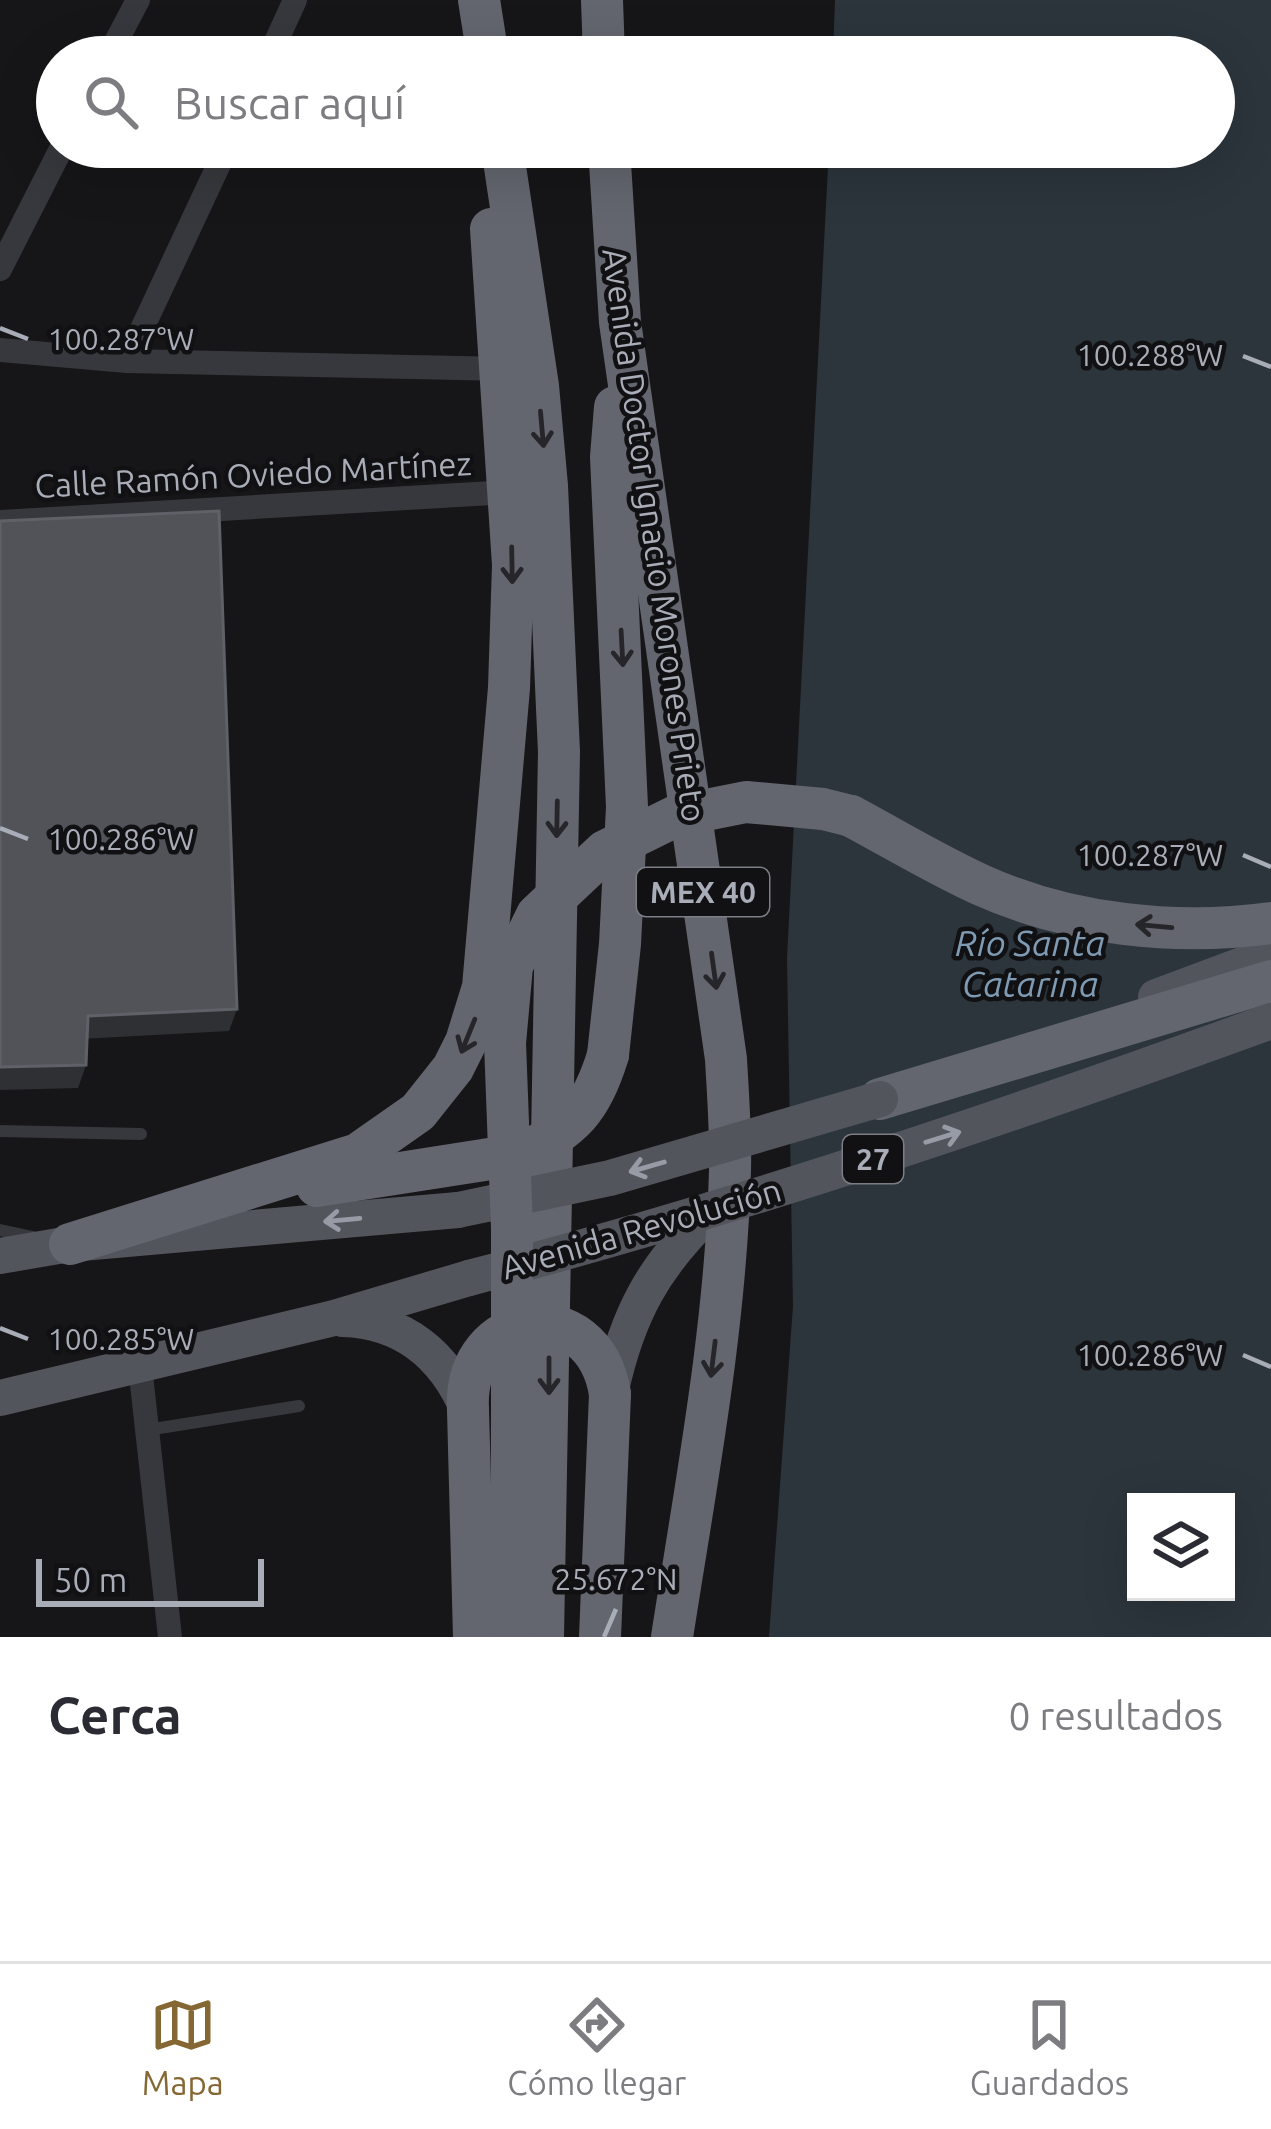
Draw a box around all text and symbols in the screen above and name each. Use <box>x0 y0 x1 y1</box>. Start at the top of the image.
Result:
search box <box>36 36 1235 168</box>
icon: search <box>78 69 144 135</box>
text: Buscar aquí <box>174 77 405 128</box>
street label: Avenida Doctor Ignacio Morones Prieto <box>596 246 714 824</box>
text: 100.287°W <box>48 322 194 356</box>
text: 100.288°W <box>1077 338 1223 372</box>
one-way arrow <box>531 409 554 448</box>
street label: Calle Ramón Oviedo Martínez <box>34 444 472 504</box>
one-way arrow <box>501 545 524 584</box>
one-way arrow <box>611 628 634 667</box>
one-way arrow <box>546 799 569 838</box>
text: 100.286°W <box>48 822 194 856</box>
text: 100.287°W <box>1077 838 1223 872</box>
road number: MEX 40 <box>637 868 769 916</box>
one-way arrow <box>1135 914 1174 937</box>
water label: Río Santa Catarina <box>955 922 1105 1004</box>
one-way arrow <box>703 951 726 990</box>
one-way arrow <box>456 1016 477 1053</box>
one-way arrow <box>923 1125 961 1147</box>
road number: 27 <box>843 1135 903 1183</box>
one-way arrow <box>629 1157 667 1179</box>
street label: Avenida Revolución <box>497 1170 785 1286</box>
one-way arrow <box>323 1209 362 1232</box>
text: 100.285°W <box>48 1322 194 1356</box>
text: 100.286°W <box>1077 1338 1223 1372</box>
one-way arrow <box>701 1339 723 1378</box>
one-way arrow <box>538 1356 560 1395</box>
map controls <box>1127 1493 1235 1601</box>
button: layers <box>1127 1493 1235 1601</box>
scale bar <box>36 1553 264 1606</box>
text: 50 m <box>54 1561 127 1598</box>
text: 25.672°N <box>554 1562 678 1596</box>
text: Cerca <box>48 1686 182 1744</box>
text: 0 resultados <box>1009 1694 1223 1737</box>
tab: Mapa <box>142 1992 224 2101</box>
tab: Cómo llegar <box>507 1992 686 2101</box>
tab: Guardados <box>970 1992 1129 2101</box>

